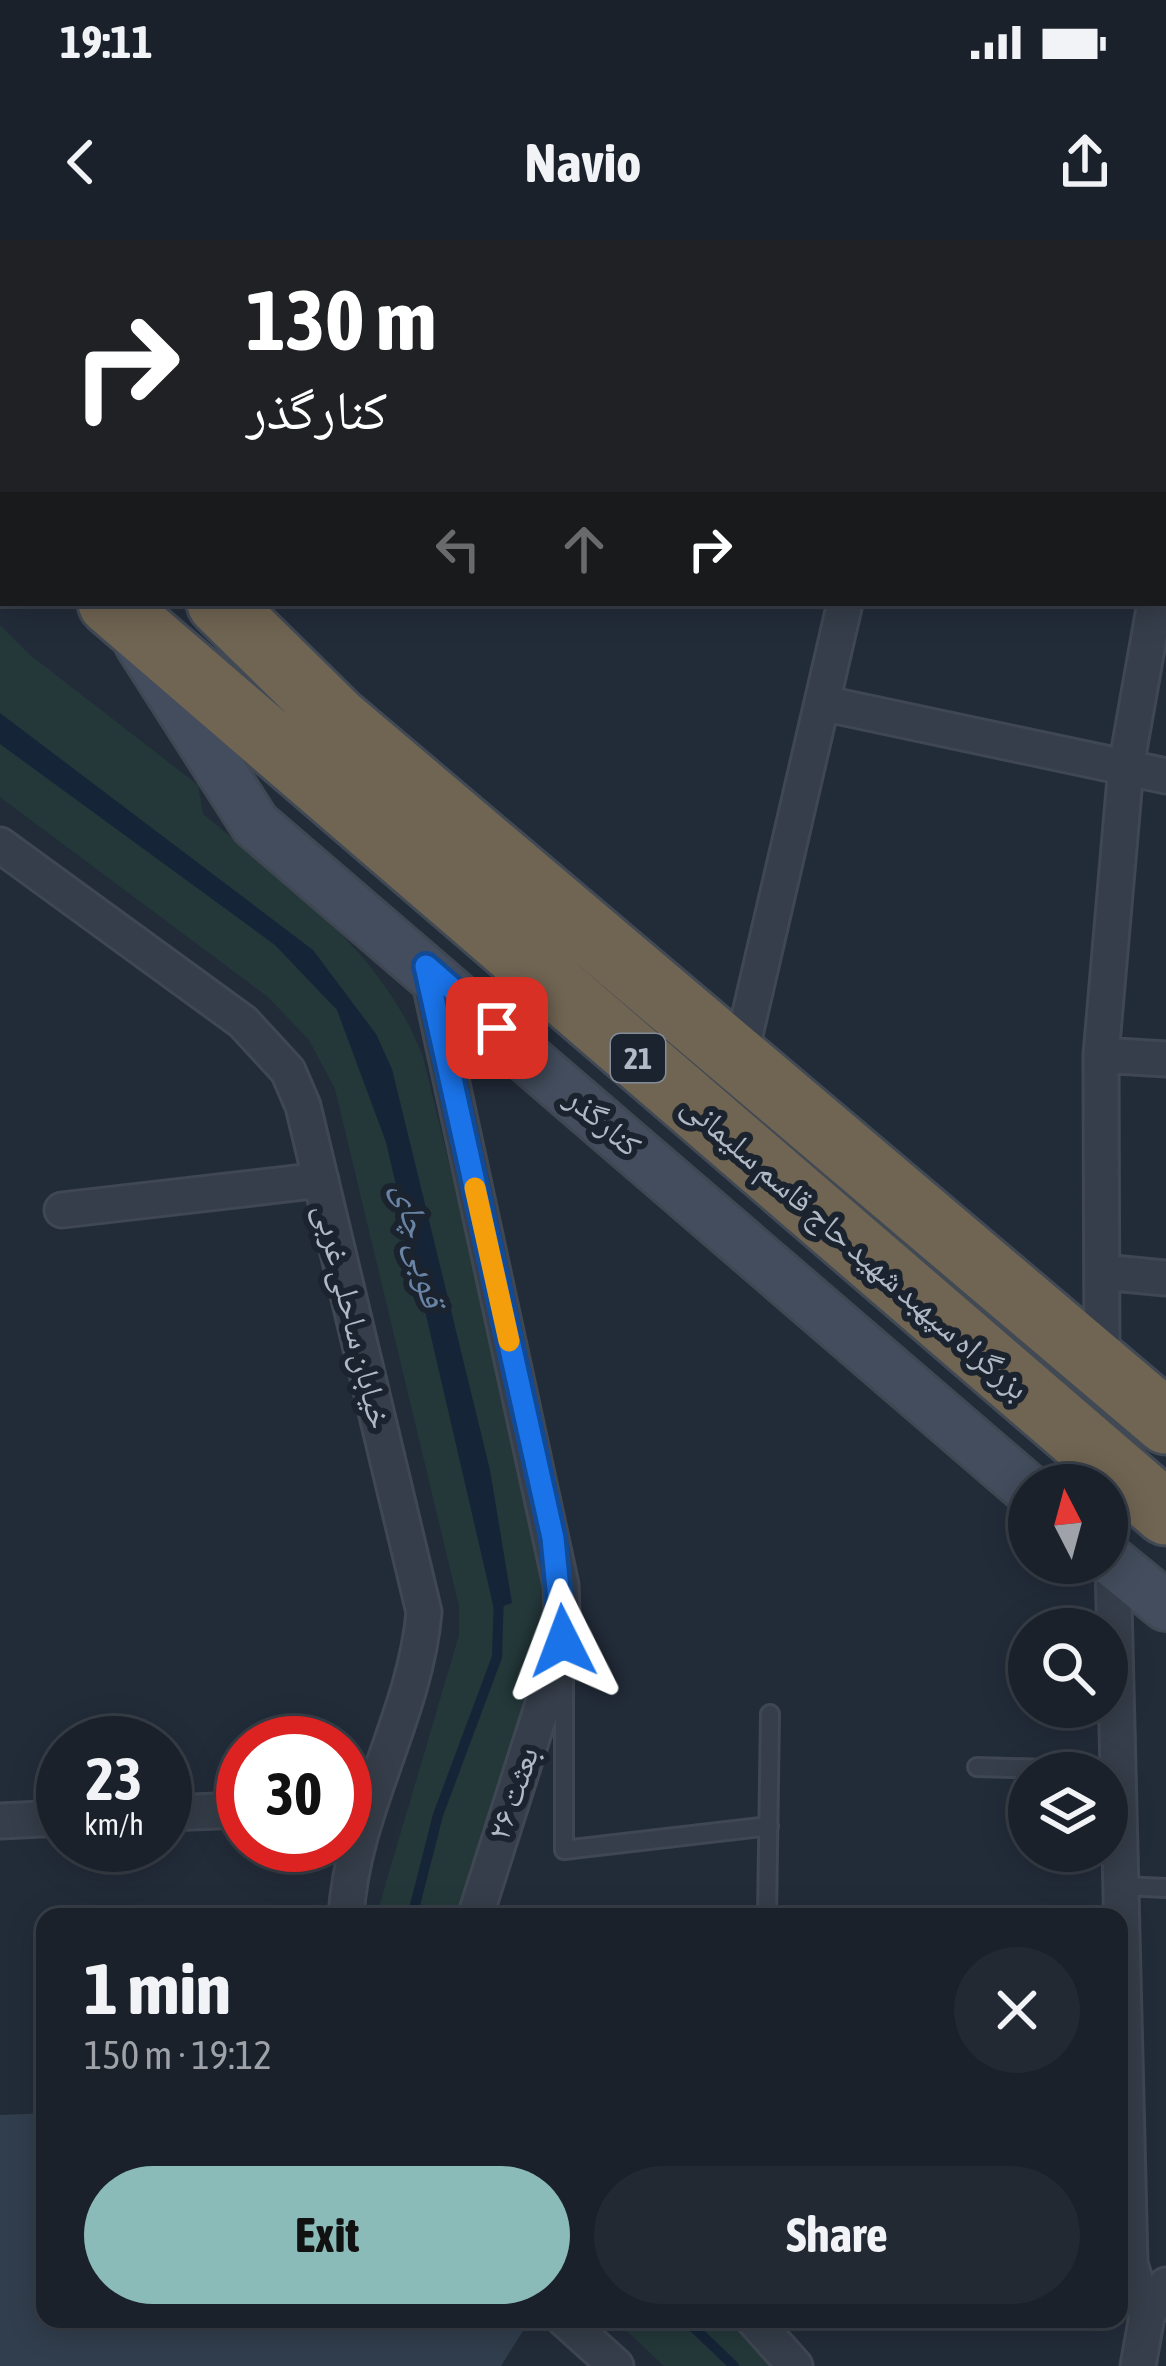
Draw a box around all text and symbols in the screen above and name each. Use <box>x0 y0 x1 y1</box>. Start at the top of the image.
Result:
text: 19:11 <box>60 16 153 68</box>
icon: back <box>48 129 114 195</box>
icon: share <box>1052 129 1118 195</box>
text: Navio <box>524 132 642 193</box>
text: 130 m <box>246 272 436 368</box>
icon: right <box>48 288 204 444</box>
text: کنارگذر <box>246 379 388 440</box>
icon: left <box>425 516 491 582</box>
icon: ahead <box>551 516 617 582</box>
icon: right <box>677 516 743 582</box>
pin <box>446 977 548 1079</box>
icon: arrive <box>464 995 530 1061</box>
road number: 21 <box>611 1034 665 1082</box>
street label: کنارگذر <box>558 1078 649 1164</box>
street label: بزرگراه سپهبد شهید حاج قاسم سلیمانی <box>672 1085 1037 1410</box>
water label: قوبی چای <box>384 1179 457 1316</box>
street label: خیابان ساحلی غربی <box>306 1200 400 1433</box>
north arrow <box>1008 1464 1128 1584</box>
map controls <box>1008 1464 1128 1872</box>
position arrow <box>500 1578 626 1704</box>
button: search <box>1008 1608 1128 1728</box>
speed limit sign: 30 <box>216 1716 372 1872</box>
street label: بعثت ۲۶ <box>478 1742 546 1844</box>
text: 23 <box>86 1744 142 1813</box>
button: layers <box>1008 1752 1128 1872</box>
text: km/h <box>84 1807 144 1841</box>
text: 1 min <box>84 1947 231 2029</box>
button: close <box>954 1947 1080 2073</box>
text: 150 m · 19:12 <box>84 2033 272 2077</box>
button: Exit <box>84 2166 570 2304</box>
button: Share <box>594 2166 1080 2304</box>

